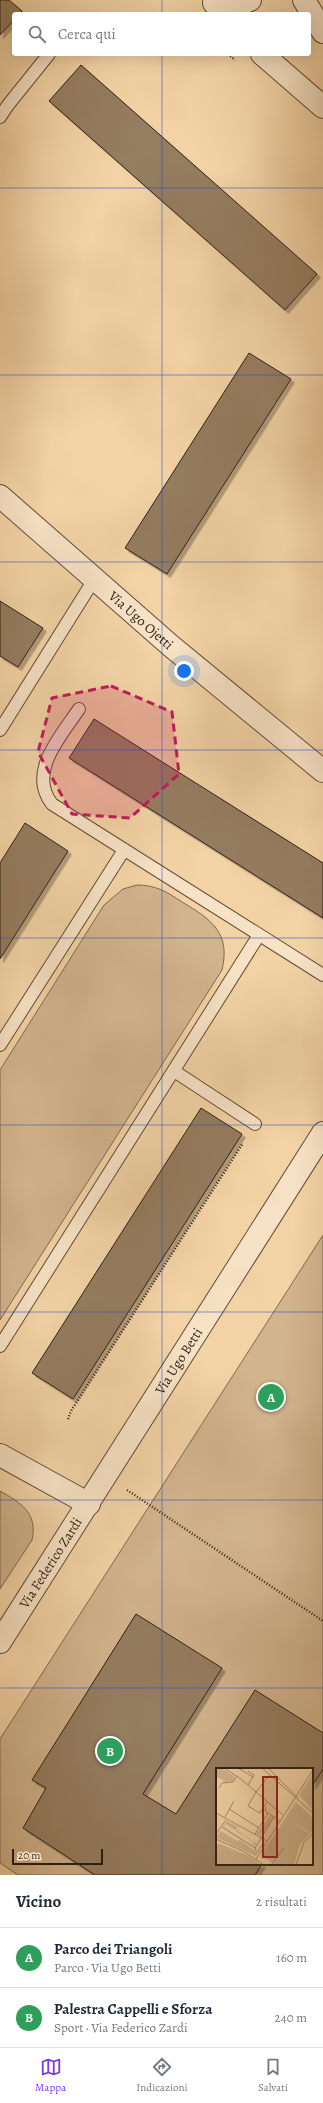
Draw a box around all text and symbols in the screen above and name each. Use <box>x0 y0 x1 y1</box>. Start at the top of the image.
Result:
search box <box>12 12 311 56</box>
icon: search <box>26 23 48 45</box>
text: Cerca qui <box>58 24 116 44</box>
street label: Via Ugo Ojetti <box>104 586 178 654</box>
your location <box>174 661 194 681</box>
street label: Via Ugo Betti <box>150 1324 207 1399</box>
pin: A <box>258 1382 284 1412</box>
street label: Via Federico Zardi <box>14 1514 86 1612</box>
pin: B <box>97 1736 123 1766</box>
inset map <box>216 1768 313 1865</box>
scale bar <box>12 1847 103 1866</box>
text: 20 m <box>18 1848 40 1863</box>
text: Vicino <box>16 1890 61 1913</box>
text: 2 risultati <box>256 1893 307 1910</box>
text: Parco dei Triangoli <box>54 1939 172 1959</box>
text: A <box>25 1949 33 1966</box>
text: 160 m <box>276 1949 307 1966</box>
text: Parco · Via Ugo Betti <box>54 1959 161 1976</box>
text: Palestra Cappelli e Sforza <box>54 1999 212 2019</box>
text: B <box>25 2009 33 2026</box>
text: 240 m <box>275 2009 307 2026</box>
text: Sport · Via Federico Zardi <box>54 2019 188 2036</box>
tab: Mappa <box>35 2056 66 2095</box>
tab: Indicazioni <box>136 2056 188 2095</box>
tab: Salvati <box>258 2056 288 2095</box>

